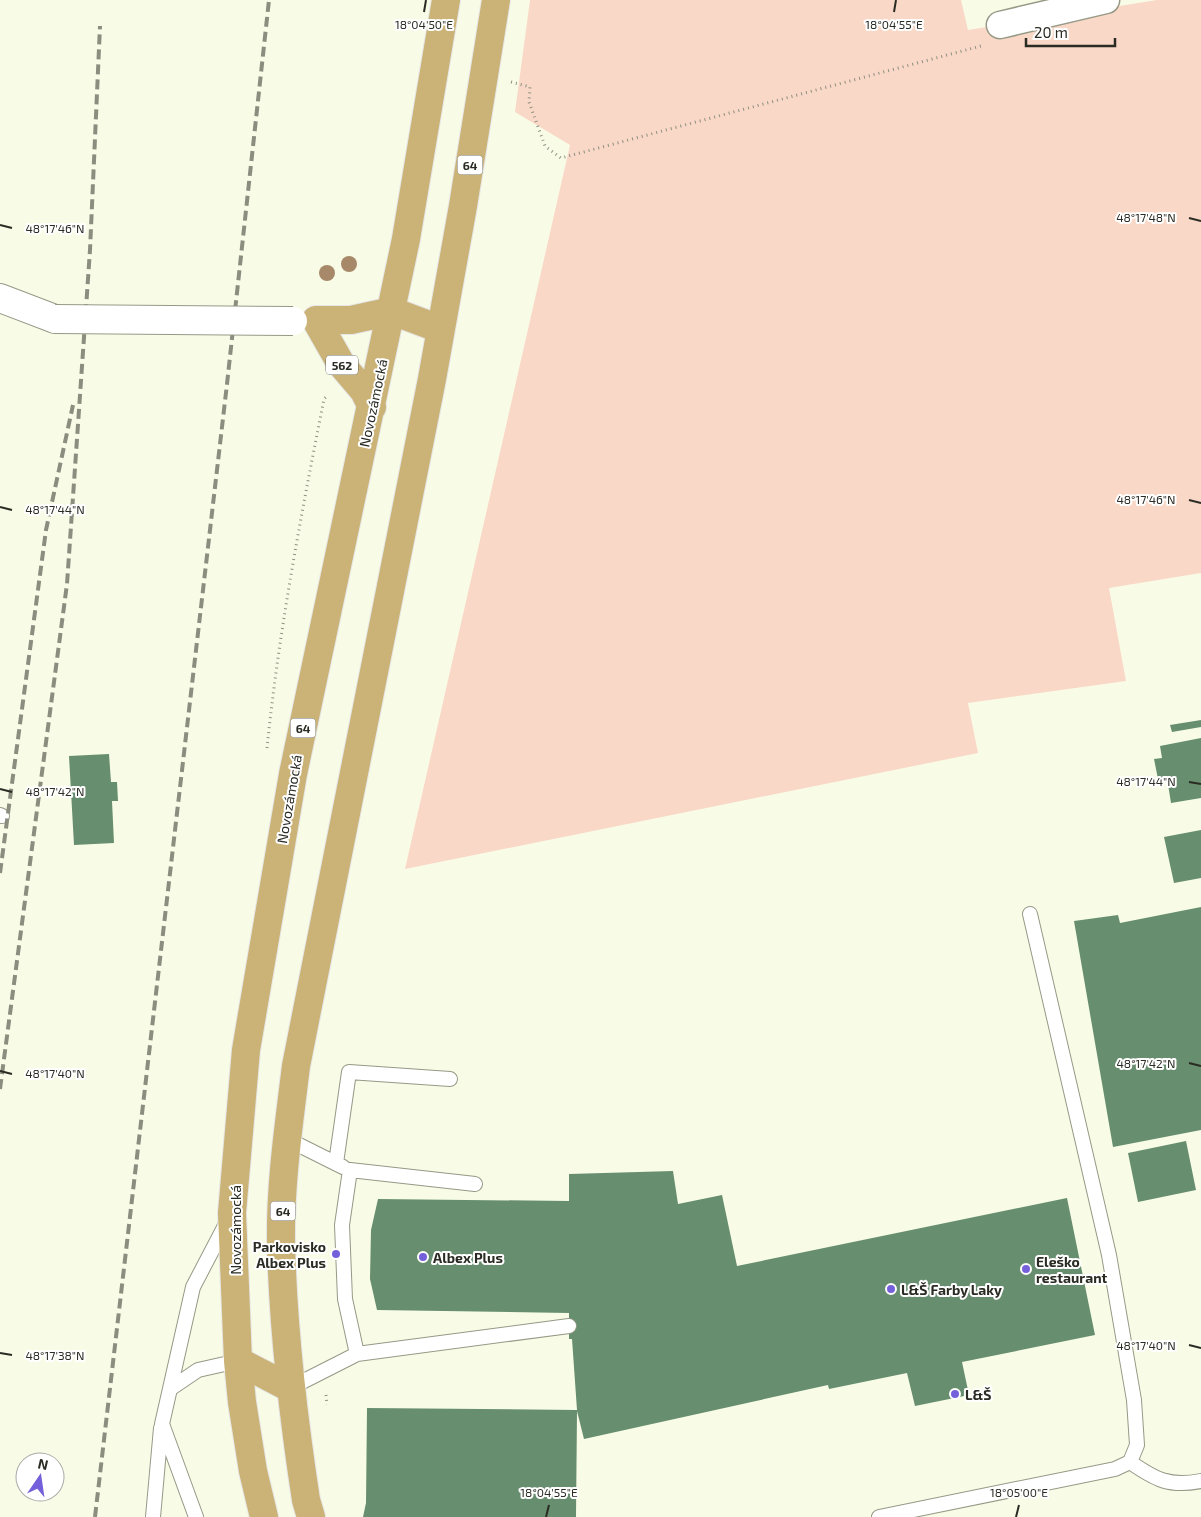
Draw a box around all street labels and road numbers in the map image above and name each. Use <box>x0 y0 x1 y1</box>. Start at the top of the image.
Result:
road number: 64 <box>458 156 482 174</box>
road number: 562 <box>326 356 358 374</box>
street label: Novozámocká <box>355 357 391 449</box>
road number: 64 <box>290 718 316 738</box>
street label: Novozámocká <box>273 753 305 845</box>
street label: Novozámocká <box>227 1185 244 1275</box>
road number: 64 <box>270 1202 296 1220</box>

